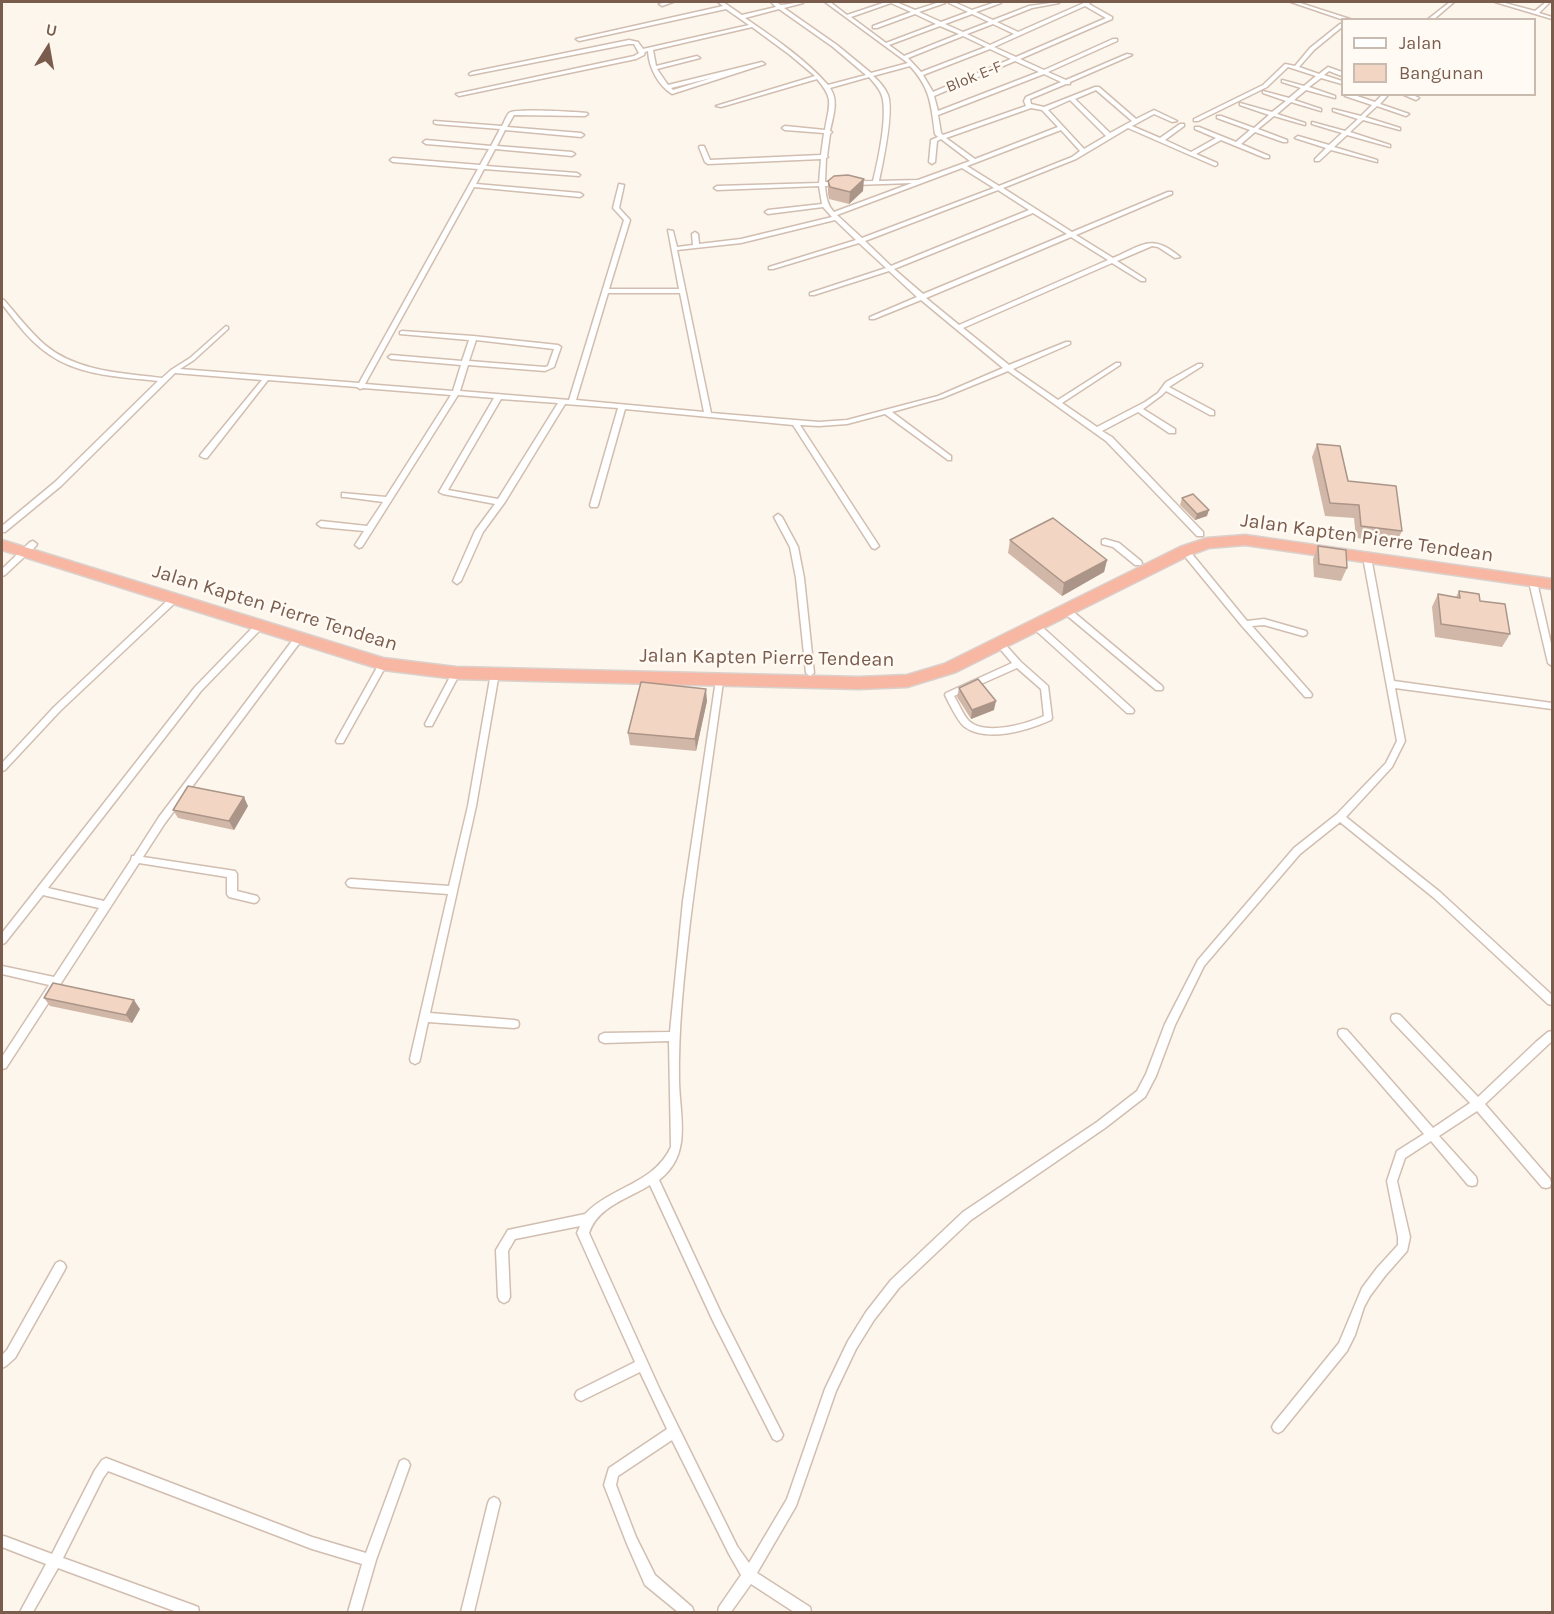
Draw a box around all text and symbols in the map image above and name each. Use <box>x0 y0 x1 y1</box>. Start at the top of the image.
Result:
north arrow <box>18 18 78 78</box>
legend <box>1341 18 1536 96</box>
text: U <box>44 19 59 40</box>
text: Jalan <box>1399 32 1442 54</box>
street label: Blok E-F <box>943 57 1005 97</box>
text: Bangunan <box>1399 62 1484 84</box>
street label: Jalan Kapten Pierre Tendean <box>1239 508 1495 568</box>
street label: Jalan Kapten Pierre Tendean <box>150 559 400 657</box>
street label: Jalan Kapten Pierre Tendean <box>639 644 895 672</box>

